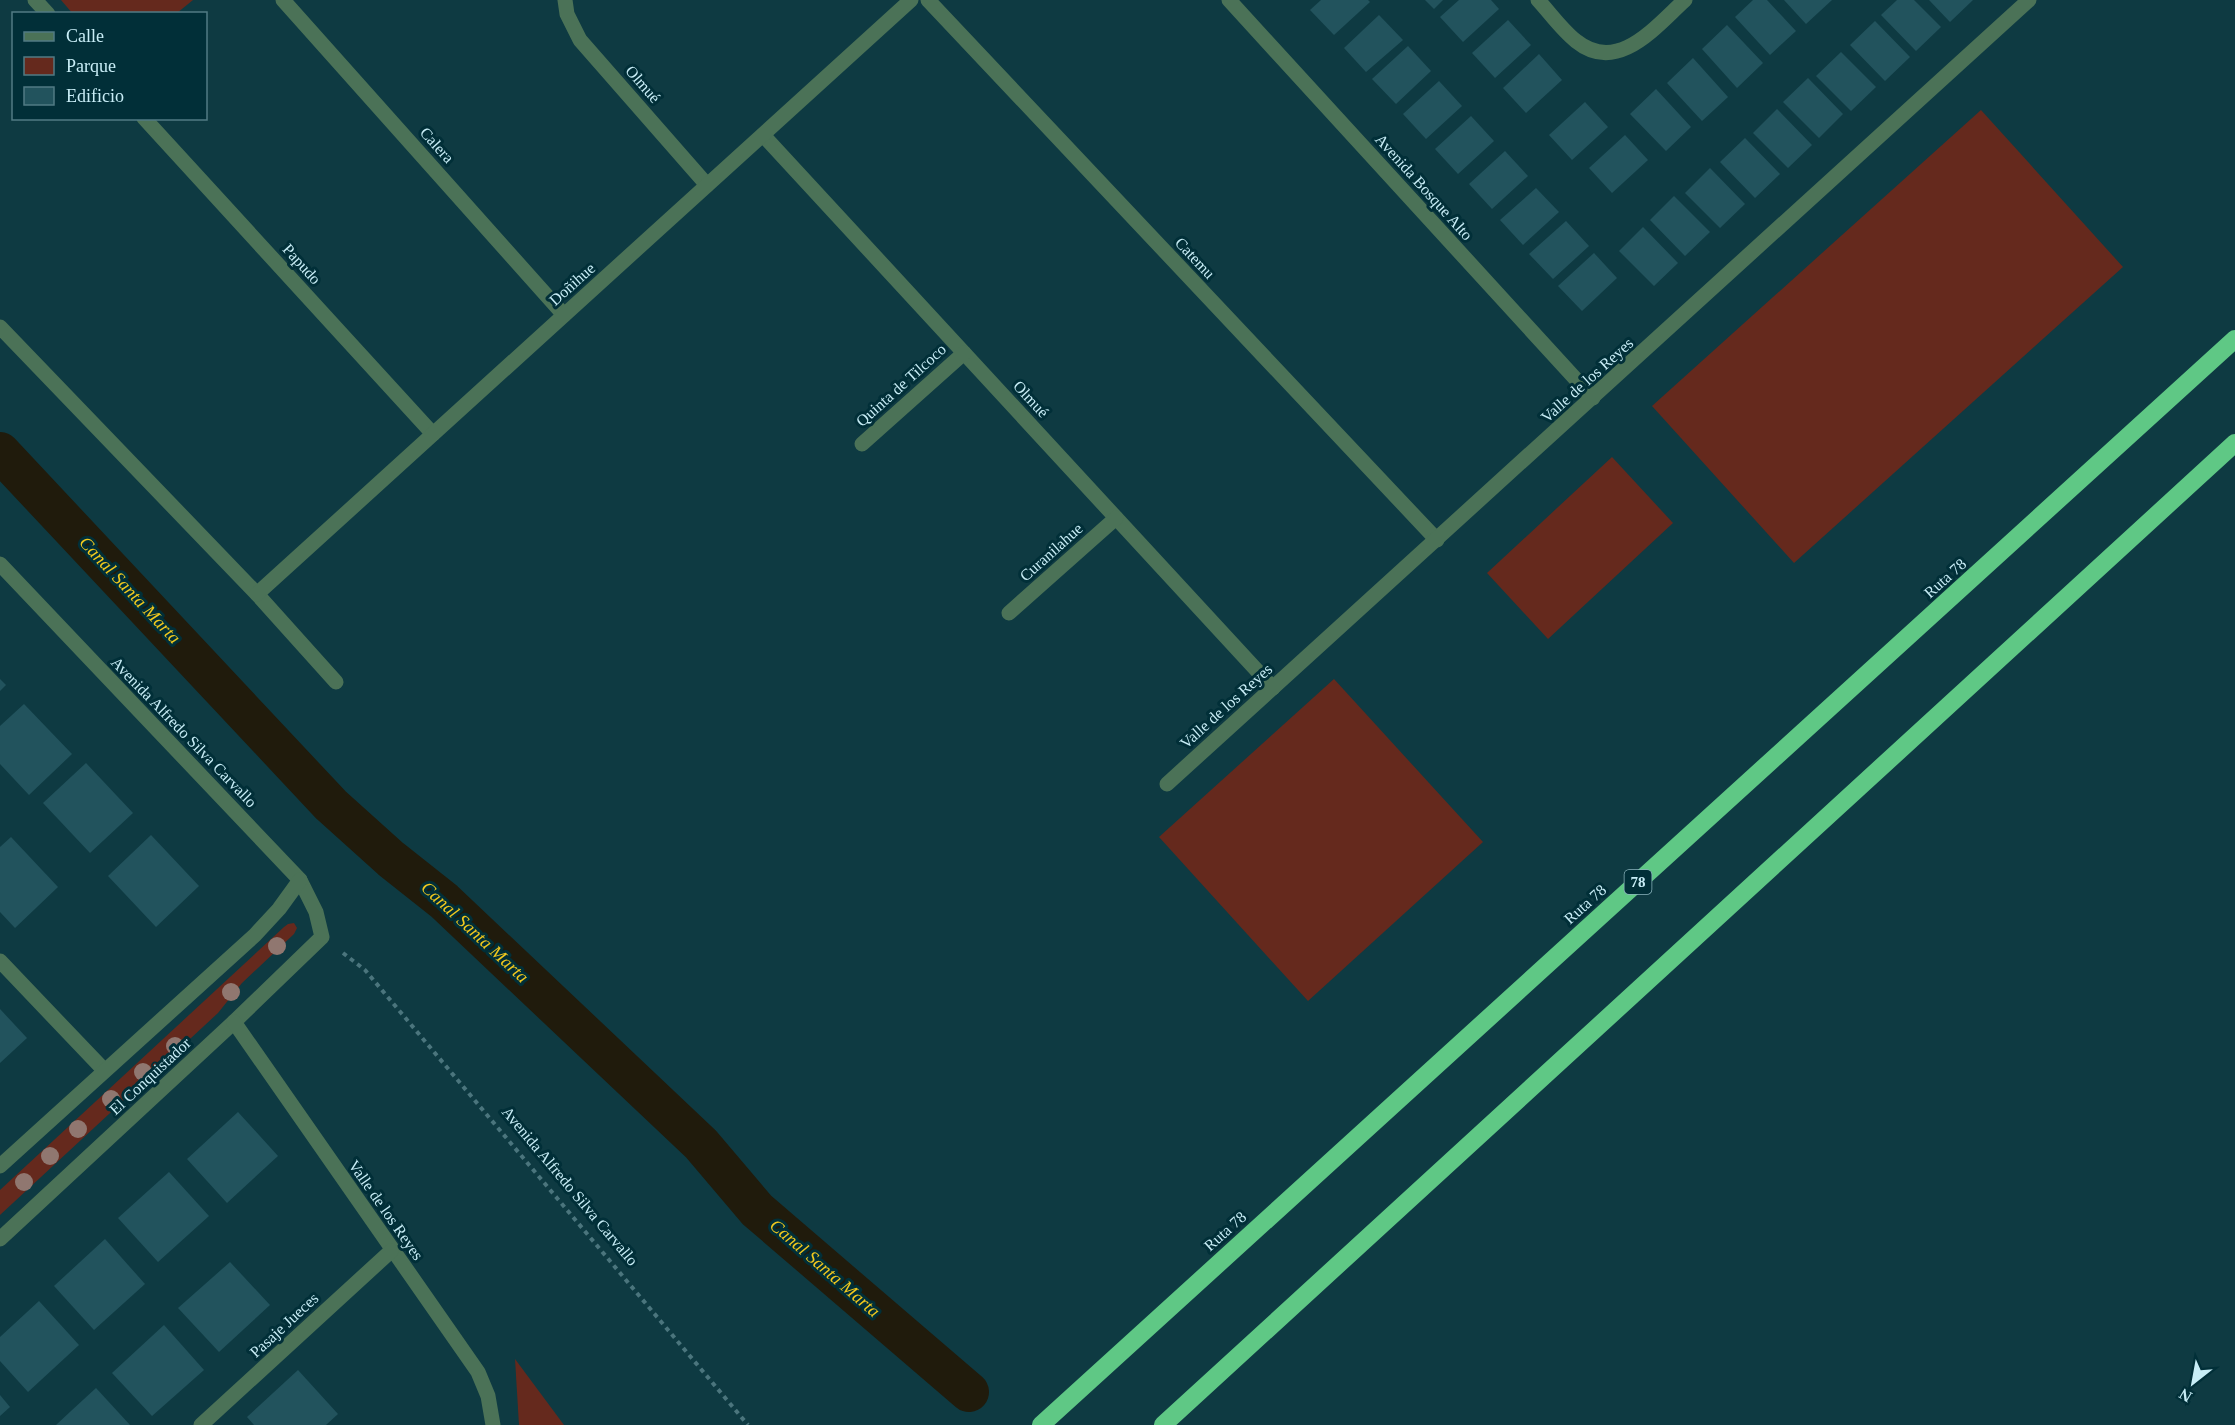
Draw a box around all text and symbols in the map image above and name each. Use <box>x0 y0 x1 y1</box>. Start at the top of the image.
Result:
legend <box>12 12 207 120</box>
text: Calle <box>66 26 104 46</box>
text: Parque <box>66 56 116 76</box>
street label: Olmué <box>622 62 664 106</box>
text: Edificio <box>66 86 124 106</box>
street label: Calera <box>417 124 457 166</box>
street label: Avenida Bosque Alto <box>1371 131 1476 244</box>
street label: Catemu <box>1172 234 1218 282</box>
street label: Papudo <box>279 240 324 288</box>
street label: Doñihue <box>546 259 598 309</box>
street label: Valle de los Reyes <box>1538 334 1637 426</box>
street label: Quinta de Tilcoco <box>853 340 949 430</box>
street label: Olmué <box>1010 377 1052 421</box>
street label: Curanilahue <box>1016 520 1086 584</box>
water label: Canal Santa Marta <box>75 532 185 648</box>
street label: Ruta 78 <box>1921 555 1969 601</box>
street label: Avenida Alfredo Silva Carvallo <box>108 653 260 811</box>
street label: Valle de los Reyes <box>1177 660 1276 752</box>
road number: 78 <box>1624 870 1652 894</box>
water label: Canal Santa Marta <box>417 877 533 987</box>
street label: Ruta 78 <box>1561 881 1609 927</box>
street label: El Conquistador <box>106 1034 195 1119</box>
street label: Avenida Alfredo Silva Carvallo <box>499 1103 641 1269</box>
street label: Valle de los Reyes <box>344 1157 427 1264</box>
street label: Ruta 78 <box>1201 1208 1249 1254</box>
water label: Canal Santa Marta <box>766 1215 884 1321</box>
street label: Pasaje Jueces <box>247 1289 322 1361</box>
north arrow <box>2163 1353 2223 1413</box>
text: N <box>2176 1385 2195 1406</box>

